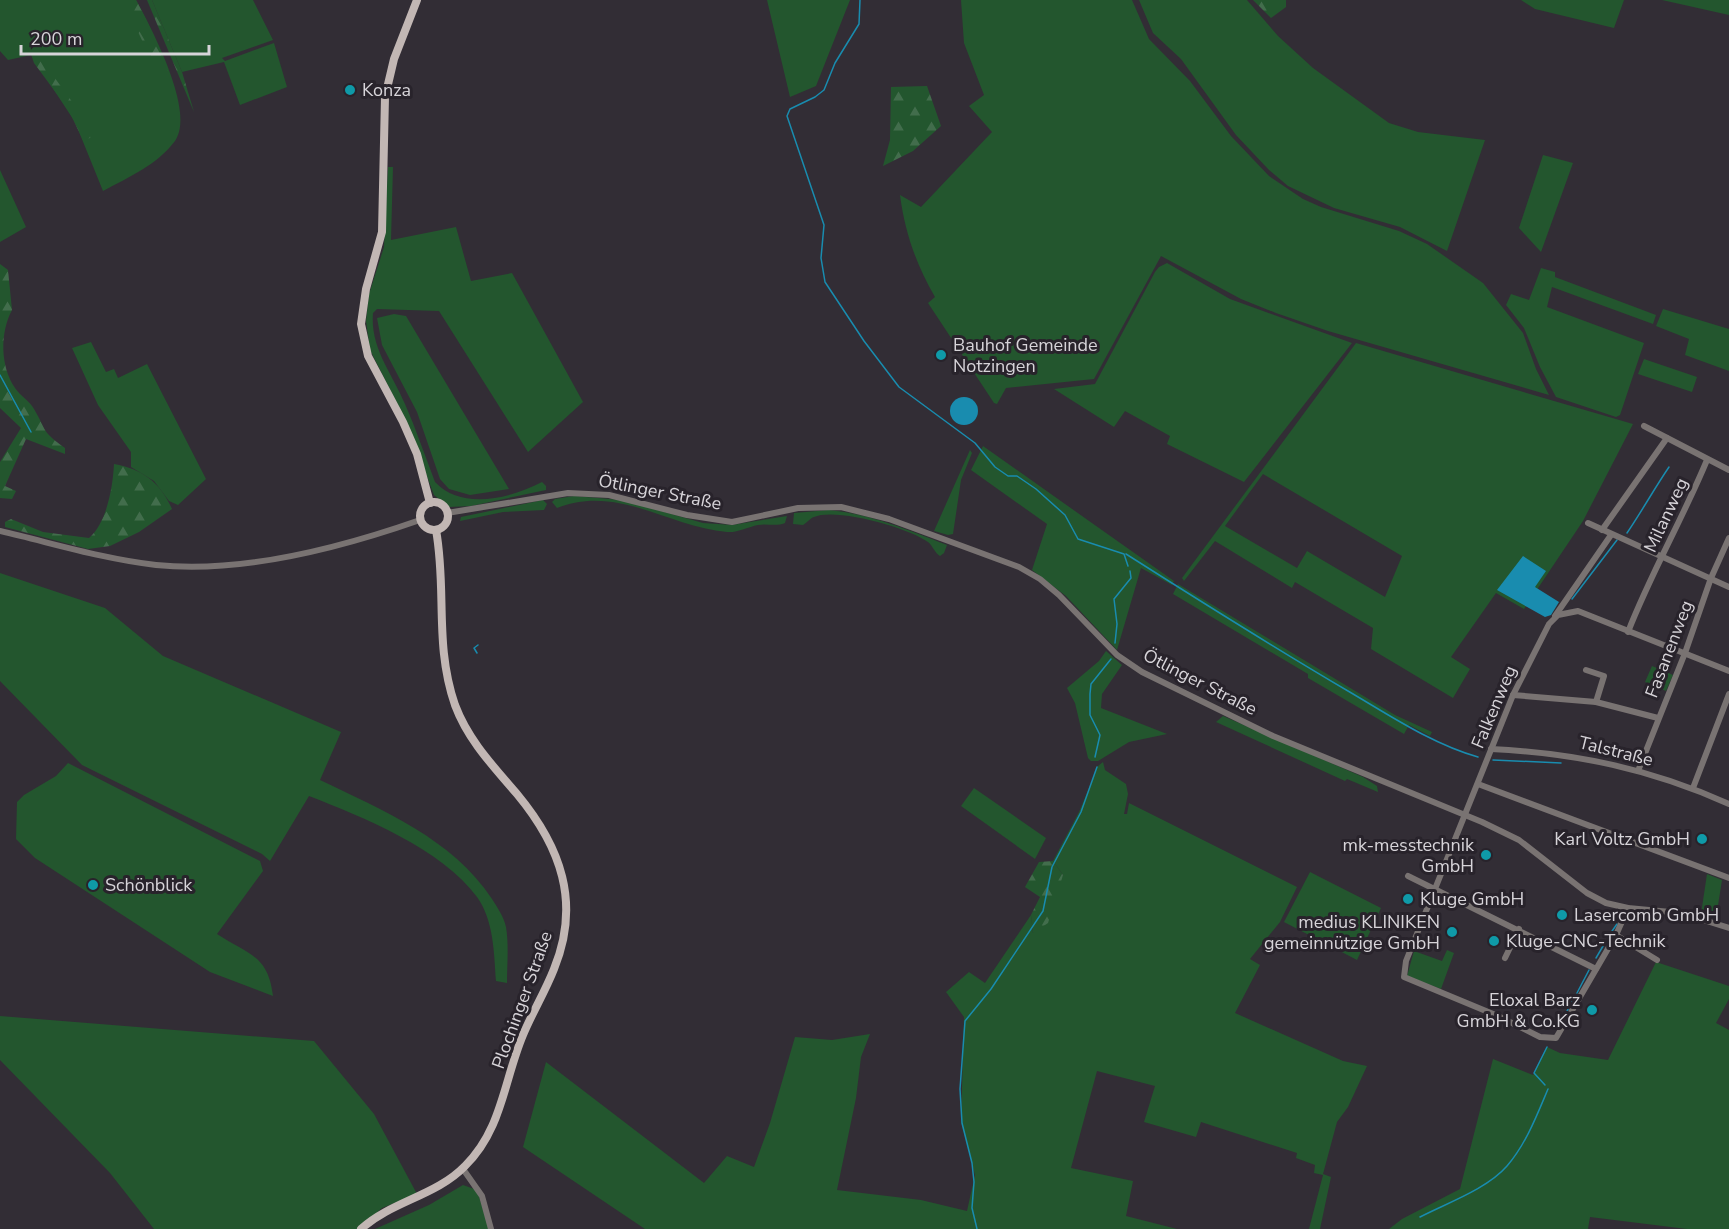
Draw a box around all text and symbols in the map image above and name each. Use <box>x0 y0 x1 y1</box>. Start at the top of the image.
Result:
scale bar <box>21 18 208 56</box>
text: 200 m <box>30 27 82 51</box>
place label: Konza <box>362 78 411 102</box>
marker: Konza <box>343 83 357 97</box>
place label: Bauhof Gemeinde Notzingen <box>953 333 1098 378</box>
marker: Bauhof Gemeinde Notzingen <box>934 348 948 362</box>
street label: Ötlinger Straße <box>596 468 724 516</box>
street label: Milanweg <box>1638 474 1694 556</box>
street label: Fasanenweg <box>1639 597 1699 701</box>
street label: Ötlinger Straße <box>1139 643 1261 721</box>
street label: Falkenweg <box>1466 662 1522 752</box>
street label: Talstraße <box>1576 730 1656 772</box>
place label: Karl Voltz GmbH <box>1554 827 1690 851</box>
marker: Karl Voltz GmbH <box>1695 832 1709 846</box>
place label: mk-messtechnik GmbH <box>1343 833 1475 878</box>
marker: mk-messtechnik GmbH <box>1479 848 1493 862</box>
place label: Schönblick <box>105 873 193 897</box>
marker: Schönblick <box>86 878 100 892</box>
place label: Kluge GmbH <box>1420 887 1524 911</box>
marker: Kluge GmbH <box>1401 892 1415 906</box>
place label: Lasercomb GmbH <box>1574 903 1719 927</box>
marker: Lasercomb GmbH <box>1555 908 1569 922</box>
place label: medius KLINIKEN gemeinnützige GmbH <box>1264 910 1440 955</box>
marker: medius KLINIKEN gemeinnützige GmbH <box>1445 925 1459 939</box>
street label: Plochinger Straße <box>486 928 558 1072</box>
place label: Kluge-CNC-Technik <box>1506 929 1666 953</box>
marker: Kluge-CNC-Technik <box>1487 934 1501 948</box>
place label: Eloxal Barz GmbH & Co.KG <box>1457 988 1580 1033</box>
marker: Eloxal Barz GmbH & Co.KG <box>1585 1003 1599 1017</box>

